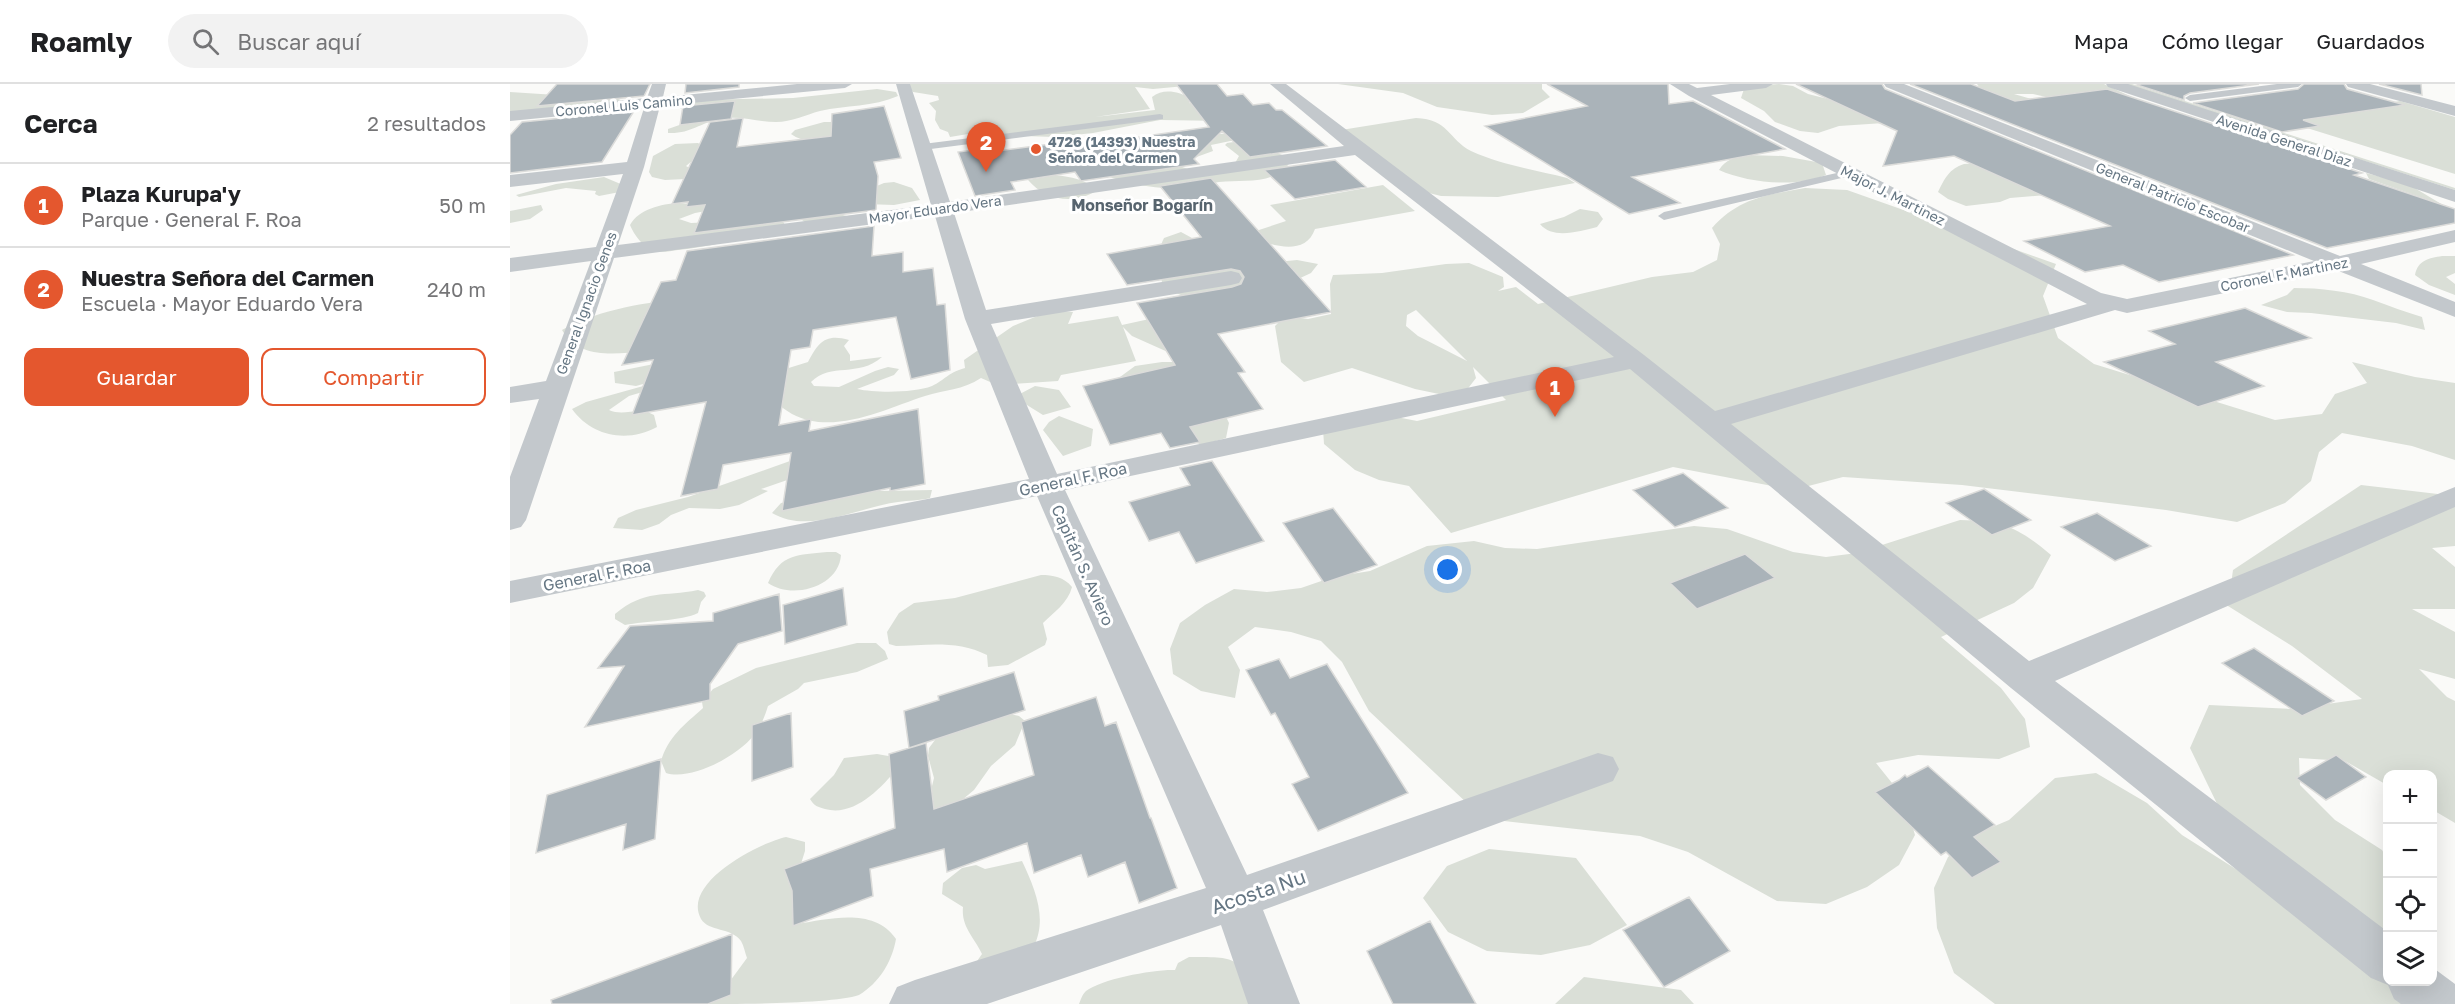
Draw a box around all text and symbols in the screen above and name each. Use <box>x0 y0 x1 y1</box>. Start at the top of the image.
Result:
search box <box>168 14 588 68</box>
text: Roamly <box>30 25 132 58</box>
icon: search <box>189 25 222 58</box>
text: Buscar aquí <box>237 28 361 55</box>
text: Mapa <box>2074 28 2129 54</box>
text: Cómo llegar <box>2162 28 2283 54</box>
text: Guardados <box>2316 28 2425 54</box>
street label: Coronel Luis Camino <box>555 91 693 119</box>
text: Cerca <box>24 108 98 139</box>
street label: Avenida General Diaz <box>2214 110 2354 170</box>
text: 2 resultados <box>367 111 486 135</box>
pin: 2 <box>966 122 1006 172</box>
place label: 4726 (14393) Nuestra Señora del Carmen <box>1048 133 1195 166</box>
marker: 4726 (14393) Nuestra Señora del Carmen <box>1029 142 1043 156</box>
street label: General Patricio Escobar <box>2093 158 2253 236</box>
street label: Major J. Martinez <box>1838 161 1948 229</box>
text: Plaza Kurupa'y <box>81 180 241 207</box>
street label: Mayor Eduardo Vera <box>868 191 1002 227</box>
text: 1 <box>38 193 49 217</box>
text: 50 m <box>439 193 486 217</box>
district label: Monseñor Bogarín <box>1071 195 1213 215</box>
text: Parque · General F. Roa <box>81 207 302 231</box>
street label: General Ignacio Genes <box>552 229 620 377</box>
street label: Coronel F. Martinez <box>2219 253 2349 295</box>
text: Nuestra Señora del Carmen <box>81 264 374 291</box>
text: 2 <box>37 277 50 301</box>
text: 240 m <box>427 277 486 301</box>
text: Escuela · Mayor Eduardo Vera <box>81 291 363 315</box>
button: Guardar <box>24 348 249 406</box>
button: Compartir <box>261 348 486 406</box>
pin: 1 <box>1536 368 1574 417</box>
street label: General F. Roa <box>1017 458 1129 500</box>
street label: Capitán S. Aviero <box>1047 501 1119 629</box>
street label: General F. Roa <box>541 555 653 595</box>
your location <box>1433 555 1462 584</box>
map controls <box>2383 770 2437 986</box>
button: + <box>2383 770 2437 824</box>
button: − <box>2383 824 2437 878</box>
street label: Acosta Nu <box>1208 864 1308 918</box>
button: locate <box>2383 878 2437 932</box>
button: layers <box>2383 932 2437 986</box>

